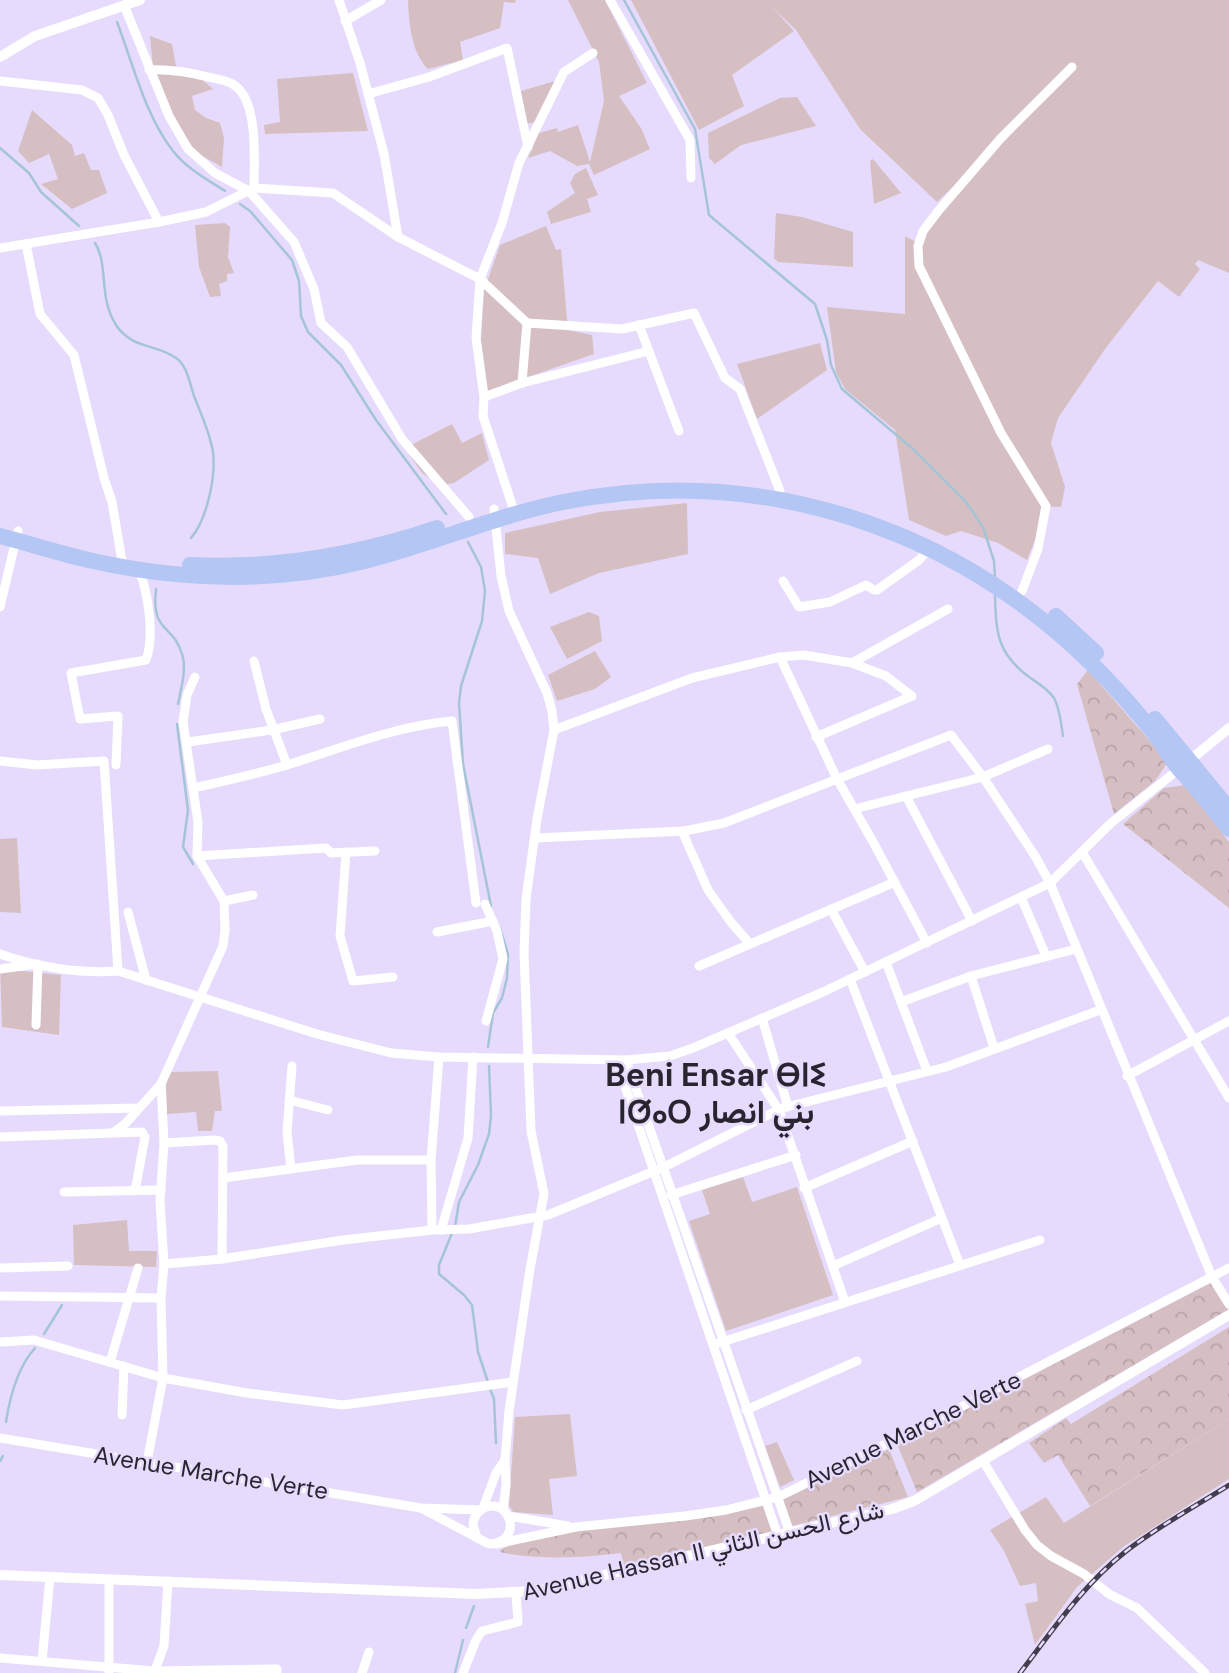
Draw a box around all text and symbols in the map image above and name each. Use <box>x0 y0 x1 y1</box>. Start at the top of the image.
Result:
district label: Beni Ensar ⴱⵏⵉ ⵏⵚⴰⵔ بني انصار <box>605 1054 827 1139</box>
street label: Avenue Marche Verte <box>800 1364 1026 1495</box>
street label: Avenue Marche Verte <box>92 1439 330 1506</box>
street label: Avenue Hassan II شارع الحسن الثاني <box>519 1494 888 1611</box>

